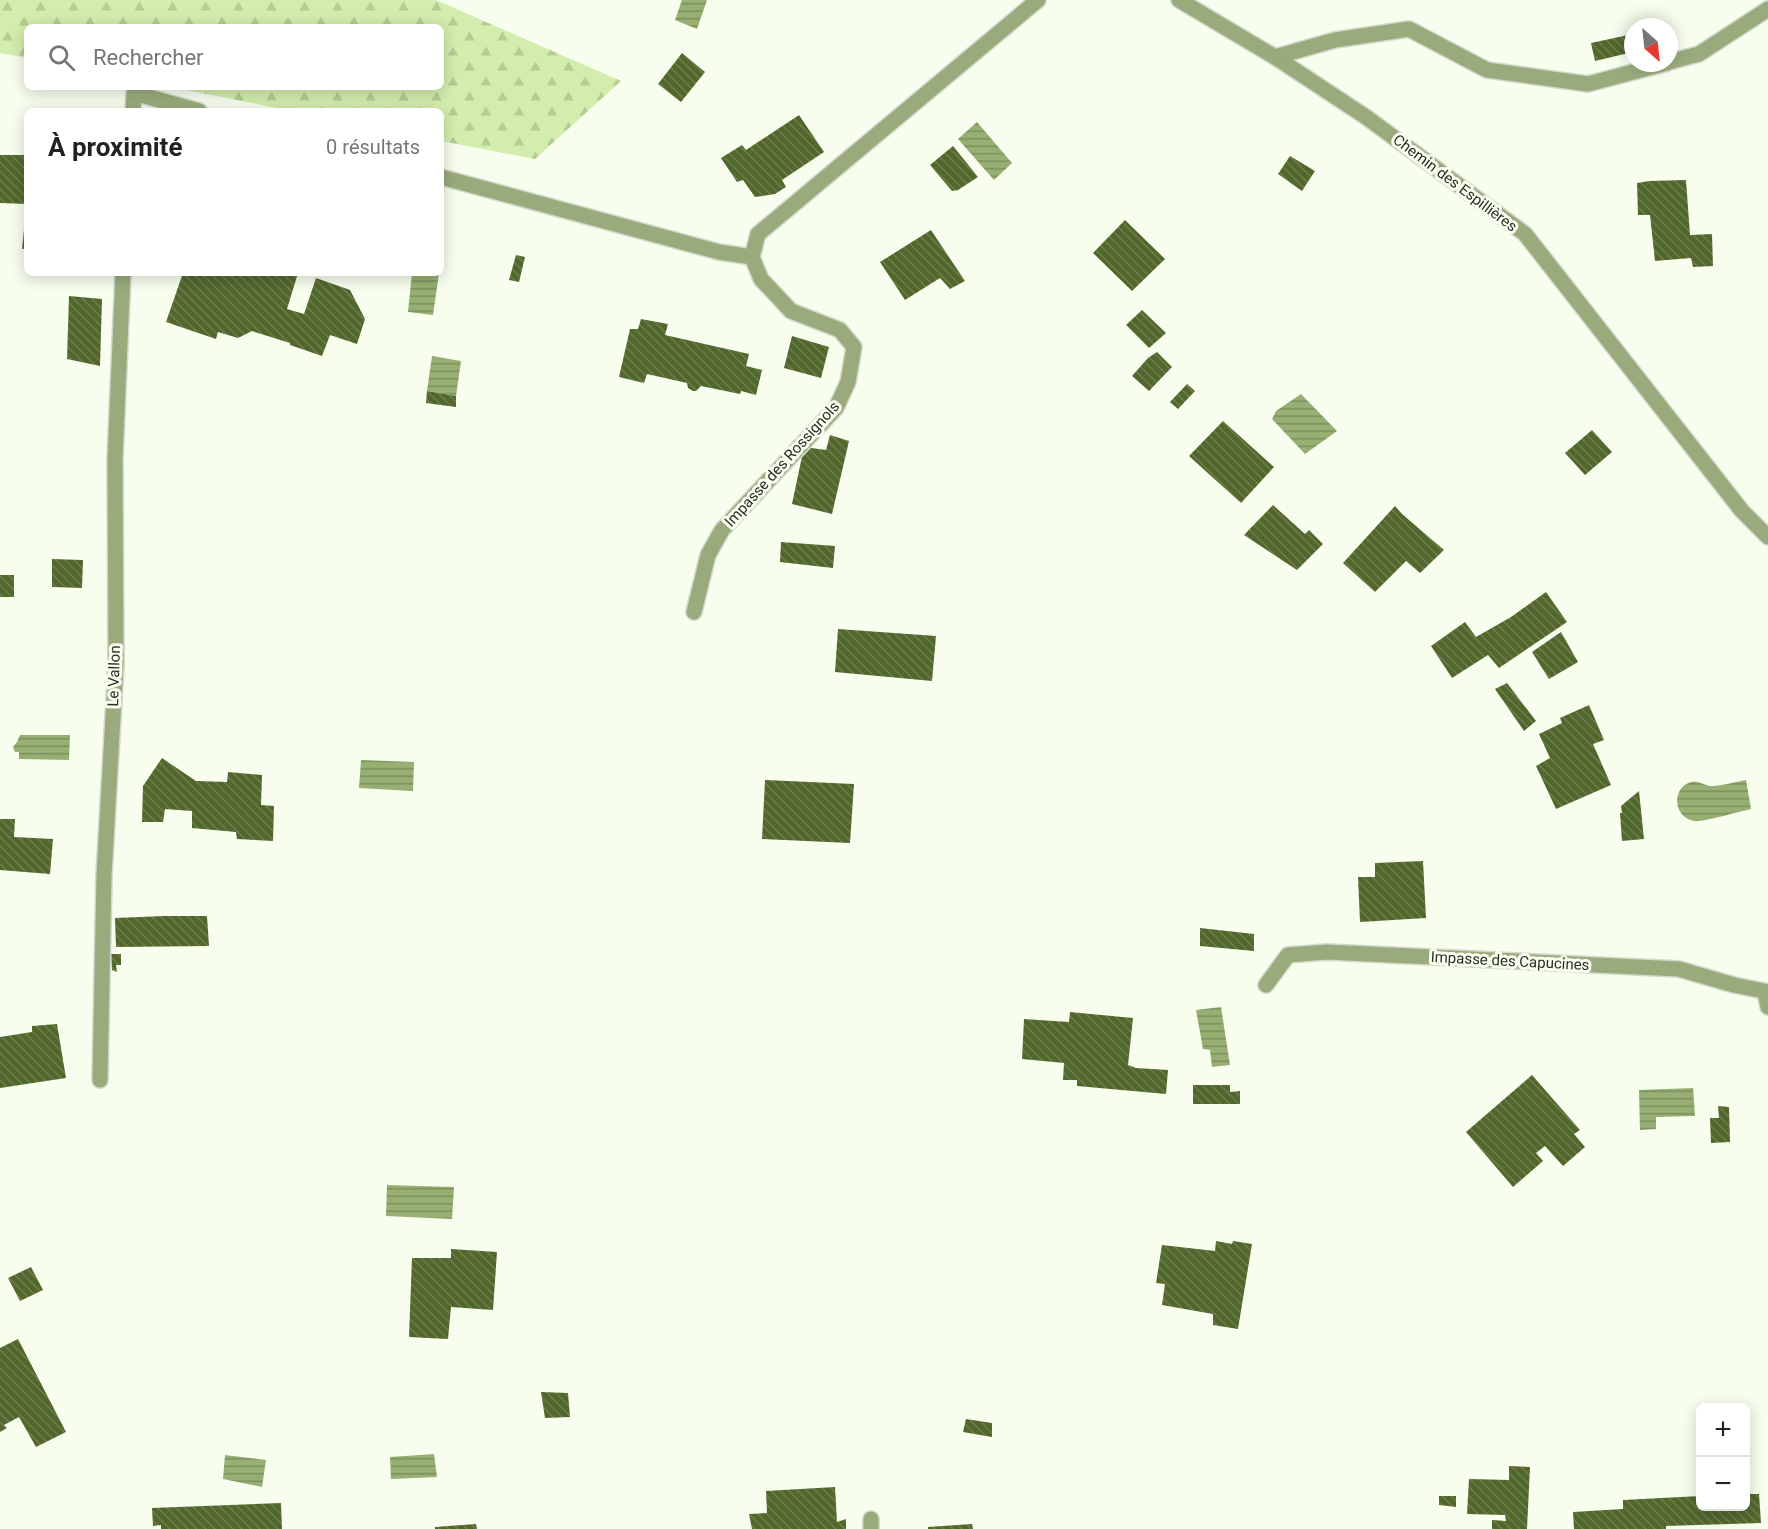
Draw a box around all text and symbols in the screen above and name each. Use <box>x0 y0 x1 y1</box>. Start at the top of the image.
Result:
north arrow <box>1624 18 1678 72</box>
search box <box>24 24 444 90</box>
icon: search <box>45 41 78 74</box>
text: Rechercher <box>93 45 204 70</box>
street label: Chemin des Espillières <box>1389 131 1521 235</box>
text: À proximité <box>48 132 182 162</box>
text: 0 résultats <box>326 135 420 159</box>
street label: Impasse des Rossignols <box>721 398 843 530</box>
street label: Le Vallon <box>104 645 124 707</box>
street label: Impasse des Capucines <box>1430 948 1590 974</box>
map controls <box>1696 1403 1750 1511</box>
button: + <box>1696 1403 1750 1457</box>
button: − <box>1696 1457 1750 1511</box>

